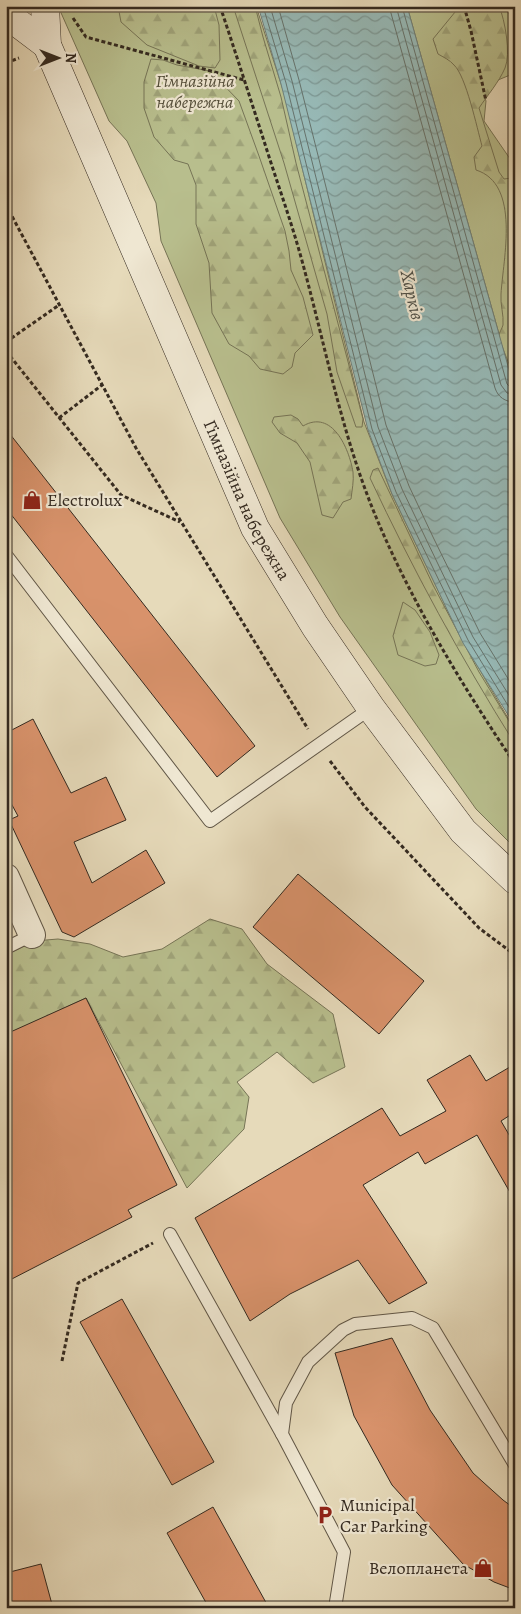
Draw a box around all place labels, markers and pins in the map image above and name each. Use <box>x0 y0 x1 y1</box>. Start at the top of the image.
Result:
place label: Electrolux <box>47 488 122 512</box>
shop icon: Electrolux <box>21 489 43 511</box>
place label: Municipal Car Parking <box>340 1493 428 1538</box>
parking icon: Municipal Car Parking <box>314 1504 336 1526</box>
place label: Велопланета <box>369 1556 469 1580</box>
shop icon: Велопланета <box>472 1557 494 1579</box>

